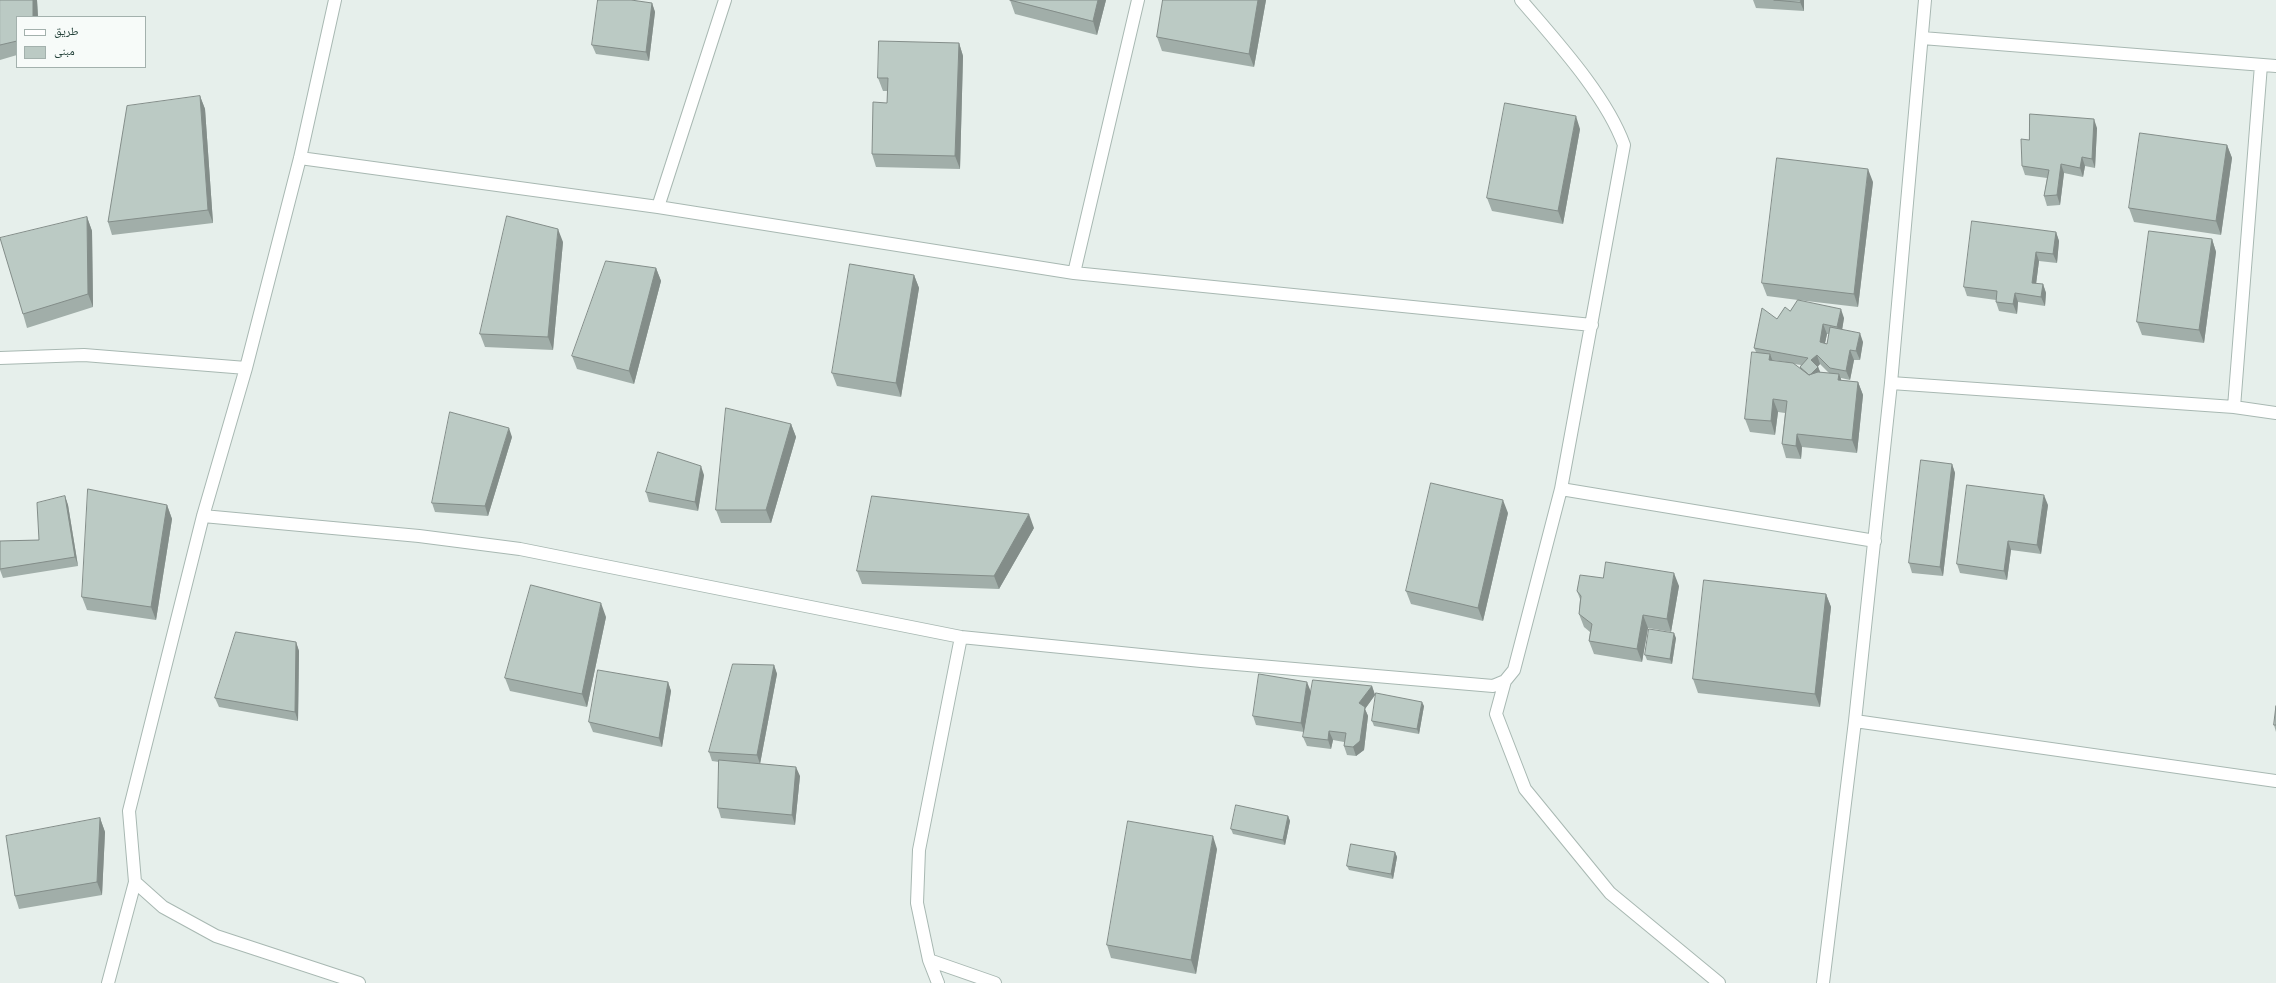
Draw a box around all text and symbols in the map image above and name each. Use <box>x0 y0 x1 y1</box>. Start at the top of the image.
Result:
legend <box>16 16 146 68</box>
text: طريق <box>54 23 79 38</box>
text: مبنى <box>54 43 75 58</box>

